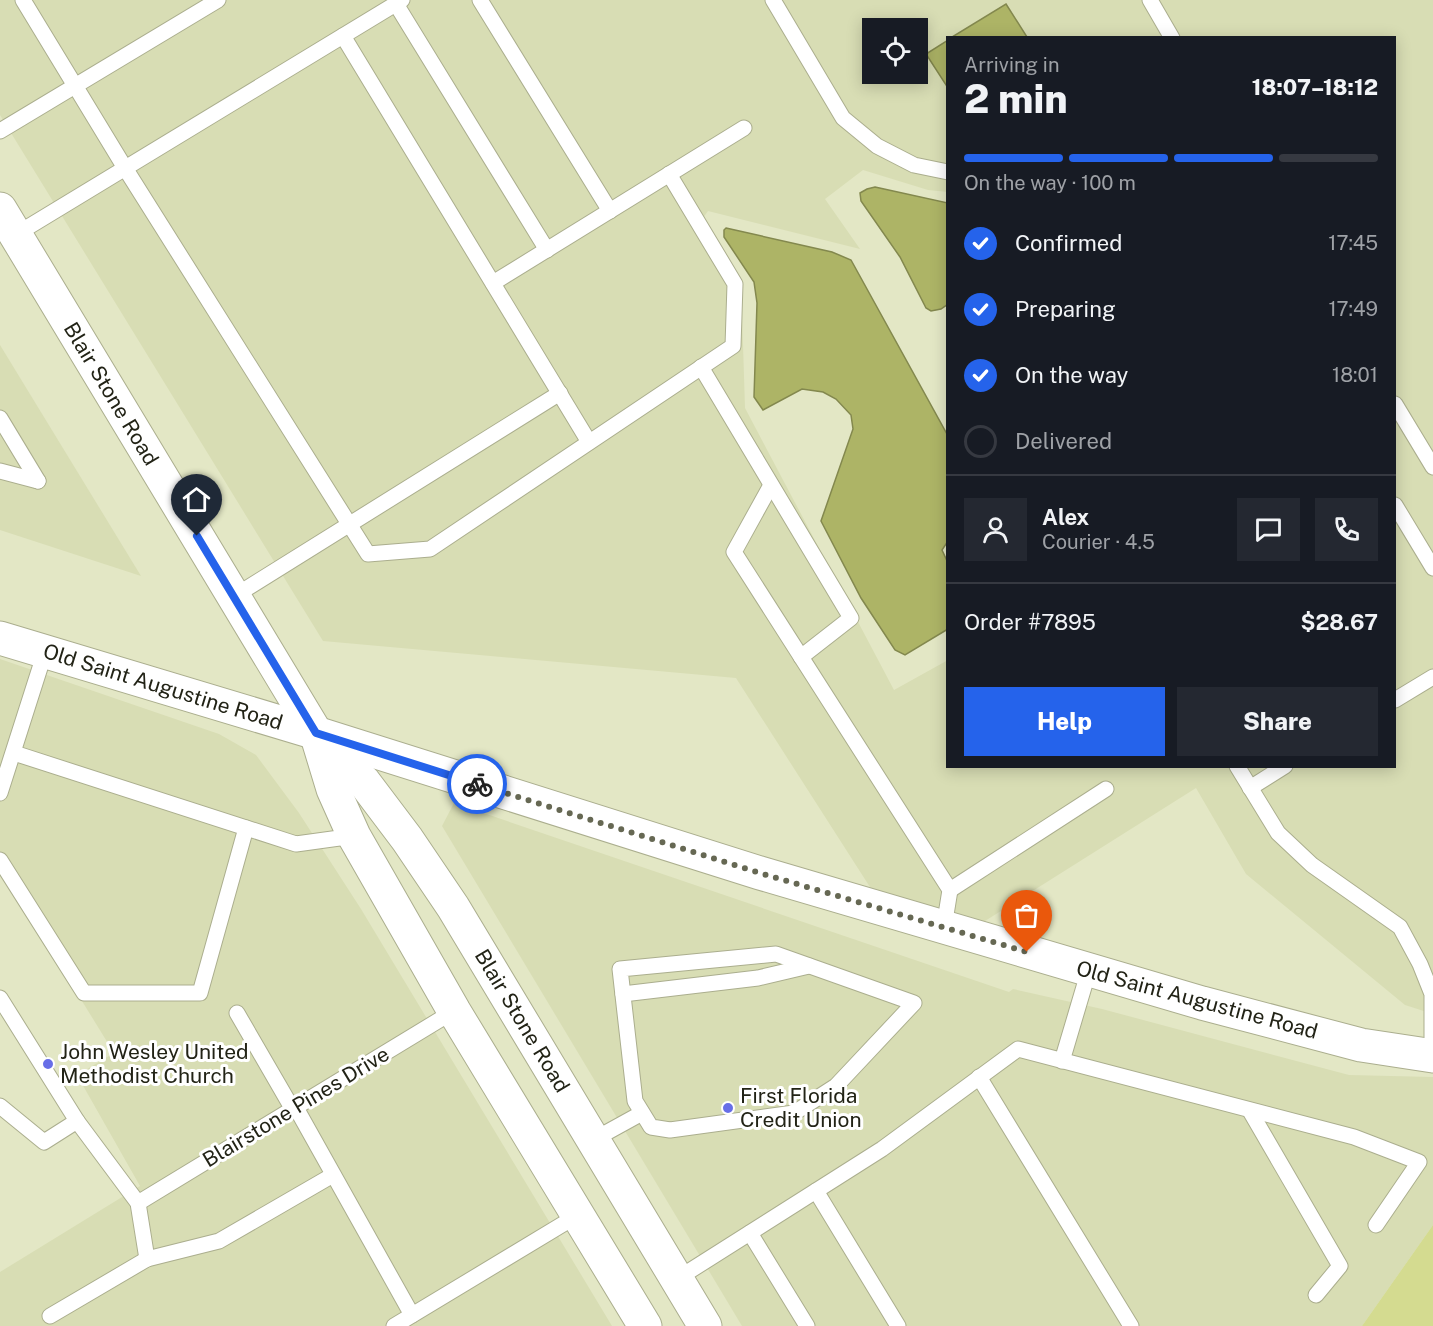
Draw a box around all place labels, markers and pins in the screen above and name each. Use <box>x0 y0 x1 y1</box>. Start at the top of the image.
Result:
pin <box>171 474 222 536</box>
pin <box>1001 890 1052 952</box>
place label: John Wesley United Methodist Church <box>60 1039 249 1088</box>
marker: John Wesley United Methodist Church <box>41 1057 55 1071</box>
place label: First Florida Credit Union <box>740 1083 862 1132</box>
marker: First Florida Credit Union <box>721 1101 735 1115</box>

